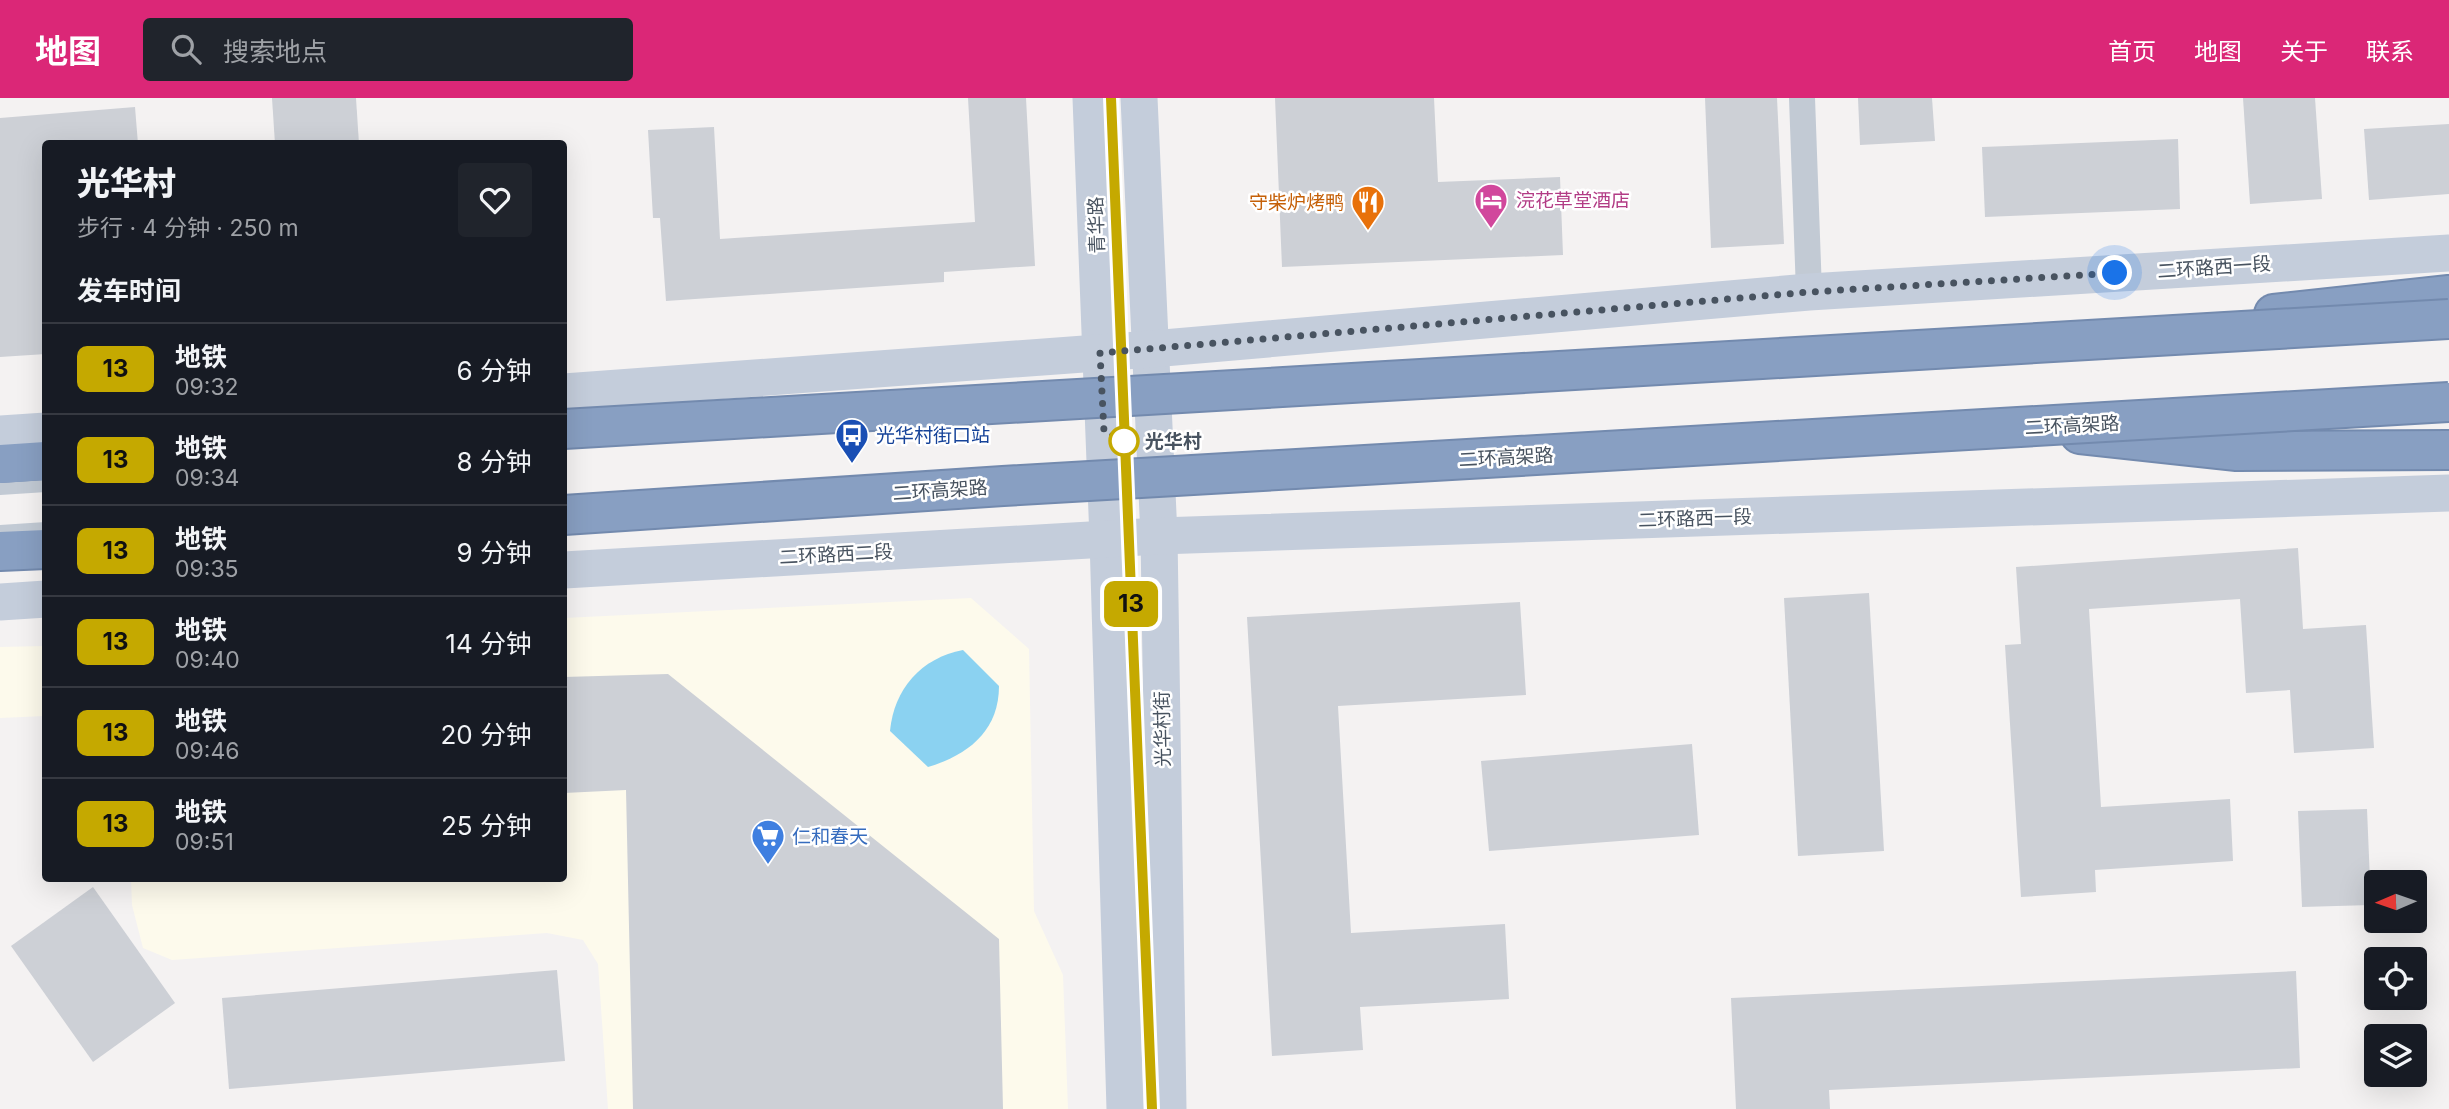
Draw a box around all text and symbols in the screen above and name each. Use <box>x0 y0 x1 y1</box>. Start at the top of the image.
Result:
search box <box>143 18 633 81</box>
icon: search <box>167 30 205 68</box>
text: 地图 <box>35 31 101 71</box>
text: 搜索地点 <box>223 36 327 67</box>
text: 首页 <box>2108 37 2156 66</box>
text: 地图 <box>2194 37 2242 66</box>
text: 关于 <box>2280 37 2328 66</box>
text: 联系 <box>2366 37 2414 66</box>
text: 光华村 <box>77 163 176 203</box>
button: heart <box>458 163 532 237</box>
hotel icon: 浣花草堂酒店 <box>1472 181 1510 230</box>
restaurant icon: 守柴炉烤鸭 <box>1349 183 1387 232</box>
place label: 浣花草堂酒店 <box>1516 189 1630 212</box>
place label: 守柴炉烤鸭 <box>1249 191 1344 214</box>
street label: 青华路 <box>1084 196 1109 254</box>
text: 步行 · 4 分钟 · 250 m <box>77 214 299 242</box>
street label: 二环路西一段 <box>2156 252 2272 283</box>
your location <box>2097 255 2132 290</box>
text: 发车时间 <box>77 275 181 306</box>
text: 地铁 <box>175 341 227 372</box>
text: 13 <box>103 354 128 383</box>
text: 6 分钟 <box>457 355 532 386</box>
text: 09:32 <box>175 373 239 401</box>
street label: 二环高架路 <box>2024 412 2120 439</box>
bus stop icon: 光华村街口站 <box>833 416 871 465</box>
place label: 光华村街口站 <box>876 424 990 447</box>
marker: 光华村 <box>1109 426 1139 456</box>
place label: 光华村 <box>1145 430 1202 453</box>
text: 地铁 <box>175 432 227 463</box>
street label: 二环高架路 <box>1458 444 1554 471</box>
text: 13 <box>103 445 128 474</box>
text: 8 分钟 <box>457 446 532 477</box>
text: 09:34 <box>175 464 239 492</box>
street label: 二环高架路 <box>892 476 988 505</box>
street label: 二环路西一段 <box>1638 505 1752 532</box>
text: 地铁 <box>175 523 227 554</box>
text: 13 <box>103 536 128 565</box>
text: 9 分钟 <box>457 537 532 568</box>
street label: 二环路西二段 <box>778 540 894 569</box>
text: 09:35 <box>175 555 239 583</box>
line badge: 13 <box>1100 581 1162 627</box>
text: 13 <box>1118 589 1144 618</box>
text: 地铁 <box>175 614 227 645</box>
text: 13 <box>103 627 128 656</box>
text: 14 分钟 <box>445 628 532 659</box>
text: 09:40 <box>175 646 240 674</box>
street label: 光华村街 <box>1150 691 1175 767</box>
text: 地铁 <box>175 705 227 736</box>
text: 13 <box>103 718 128 747</box>
text: 20 分钟 <box>440 719 532 750</box>
text: 09:46 <box>175 737 240 765</box>
text: 地铁 <box>175 796 227 827</box>
text: 13 <box>103 809 128 838</box>
text: 25 分钟 <box>441 810 532 841</box>
supermarket icon: 仁和春天 <box>749 817 787 866</box>
place label: 仁和春天 <box>792 825 868 848</box>
text: 09:51 <box>175 828 234 856</box>
north arrow <box>2364 870 2427 933</box>
map controls <box>2364 870 2427 1087</box>
button: locate <box>2364 947 2427 1010</box>
button: layers <box>2364 1024 2427 1087</box>

